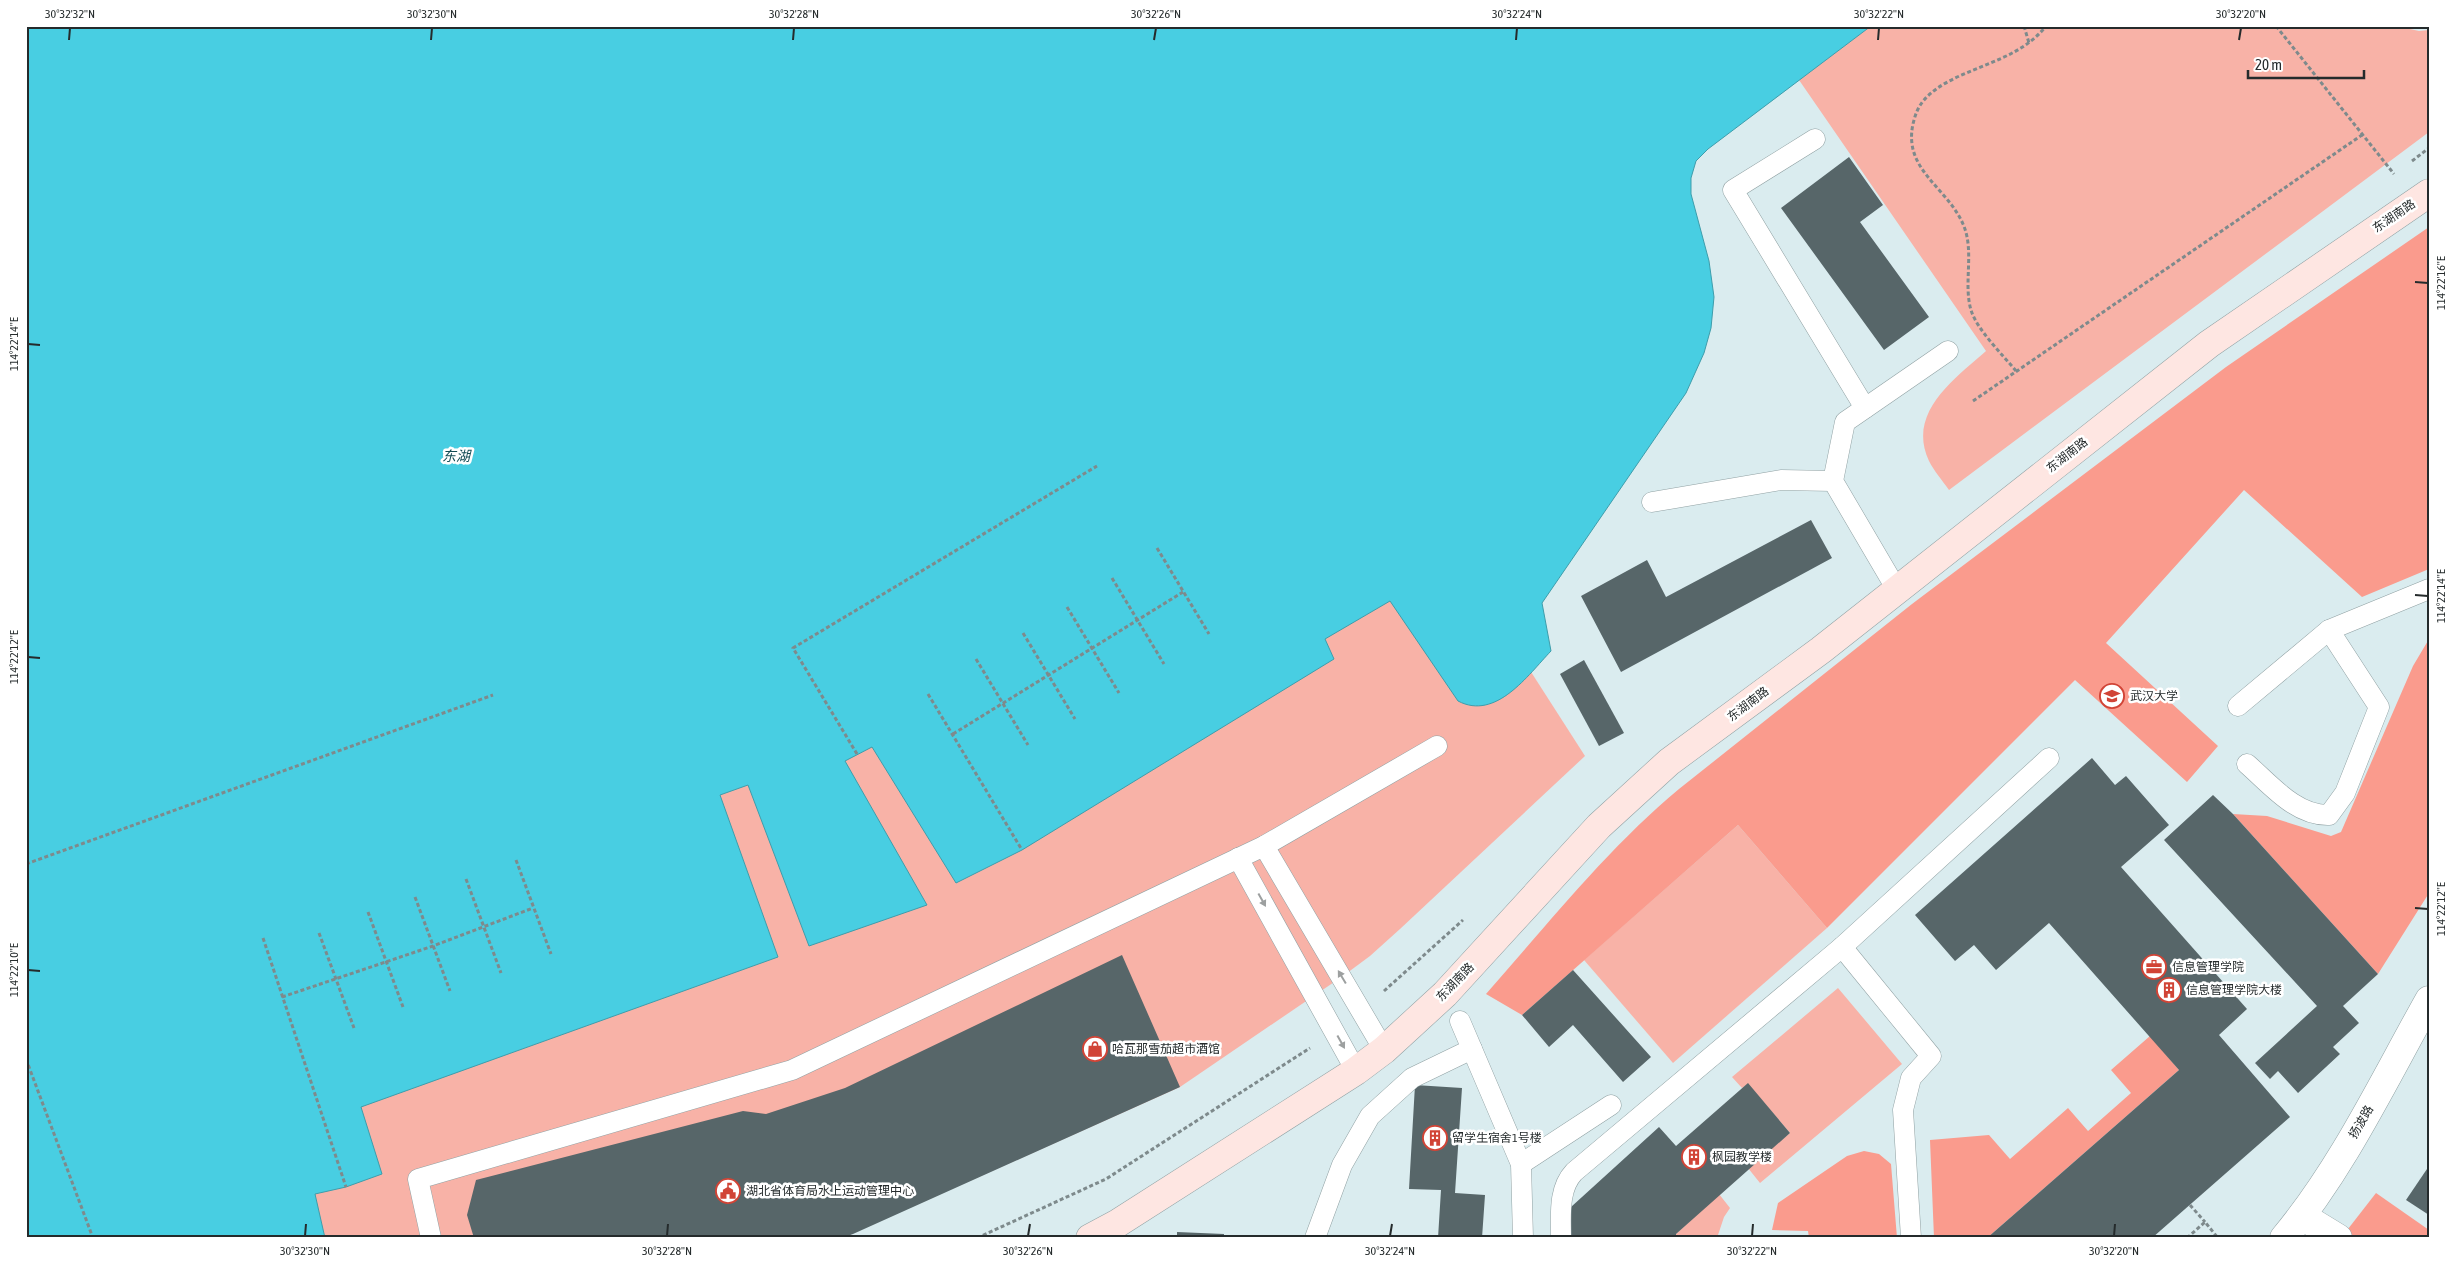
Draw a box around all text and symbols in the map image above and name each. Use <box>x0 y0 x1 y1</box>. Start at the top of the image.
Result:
text: 30°32'32"N <box>45 7 95 21</box>
text: 30°32'30"N <box>407 7 457 21</box>
text: 30°32'28"N <box>769 7 819 21</box>
text: 30°32'26"N <box>1131 7 1181 21</box>
text: 30°32'24"N <box>1492 7 1542 21</box>
text: 30°32'22"N <box>1854 7 1904 21</box>
text: 30°32'20"N <box>2216 7 2266 21</box>
scale bar <box>2248 48 2364 80</box>
text: 20 m <box>2255 56 2282 73</box>
street label: 东湖南路 <box>2370 197 2418 235</box>
text: 114°22'16"E <box>2434 256 2448 310</box>
text: 114°22'14"E <box>7 317 21 371</box>
street label: 东湖南路 <box>2044 435 2090 475</box>
water label: 东湖 <box>442 448 472 464</box>
text: 114°22'14"E <box>2434 569 2448 623</box>
text: 114°22'12"E <box>7 630 21 684</box>
school or university icon: 武汉大学 <box>2099 683 2125 709</box>
street label: 东湖南路 <box>1725 684 1771 724</box>
place label: 武汉大学 <box>2130 689 2178 703</box>
text: 114°22'12"E <box>2434 882 2448 936</box>
one-way arrow <box>1257 894 1266 907</box>
text: 114°22'10"E <box>7 943 21 997</box>
office icon: 信息管理学院 <box>2141 954 2167 980</box>
street label: 东湖南路 <box>1433 960 1477 1004</box>
place label: 信息管理学院 <box>2172 960 2244 974</box>
one-way arrow <box>1337 971 1346 984</box>
building icon: 信息管理学院大楼 <box>2156 977 2182 1003</box>
place label: 信息管理学院大楼 <box>2186 983 2282 997</box>
shop icon: 哈瓦那雪茄超市酒馆 <box>1082 1036 1108 1062</box>
one-way arrow <box>1336 1036 1345 1049</box>
place label: 哈瓦那雪茄超市酒馆 <box>1112 1042 1220 1056</box>
street label: 扬波路 <box>2346 1103 2376 1141</box>
building icon: 留学生宿舍1号楼 <box>1422 1125 1448 1151</box>
place label: 留学生宿舍1号楼 <box>1452 1131 1542 1145</box>
building icon: 枫园教学楼 <box>1681 1144 1707 1170</box>
place label: 枫园教学楼 <box>1712 1150 1772 1164</box>
public building icon: 湖北省体育局水上运动管理中心 <box>715 1178 741 1204</box>
place label: 湖北省体育局水上运动管理中心 <box>746 1184 914 1198</box>
text: 30°32'30"N <box>280 1244 330 1258</box>
text: 30°32'28"N <box>642 1244 692 1258</box>
text: 30°32'26"N <box>1003 1244 1053 1258</box>
text: 30°32'24"N <box>1365 1244 1415 1258</box>
text: 30°32'22"N <box>1727 1244 1777 1258</box>
text: 30°32'20"N <box>2089 1244 2139 1258</box>

